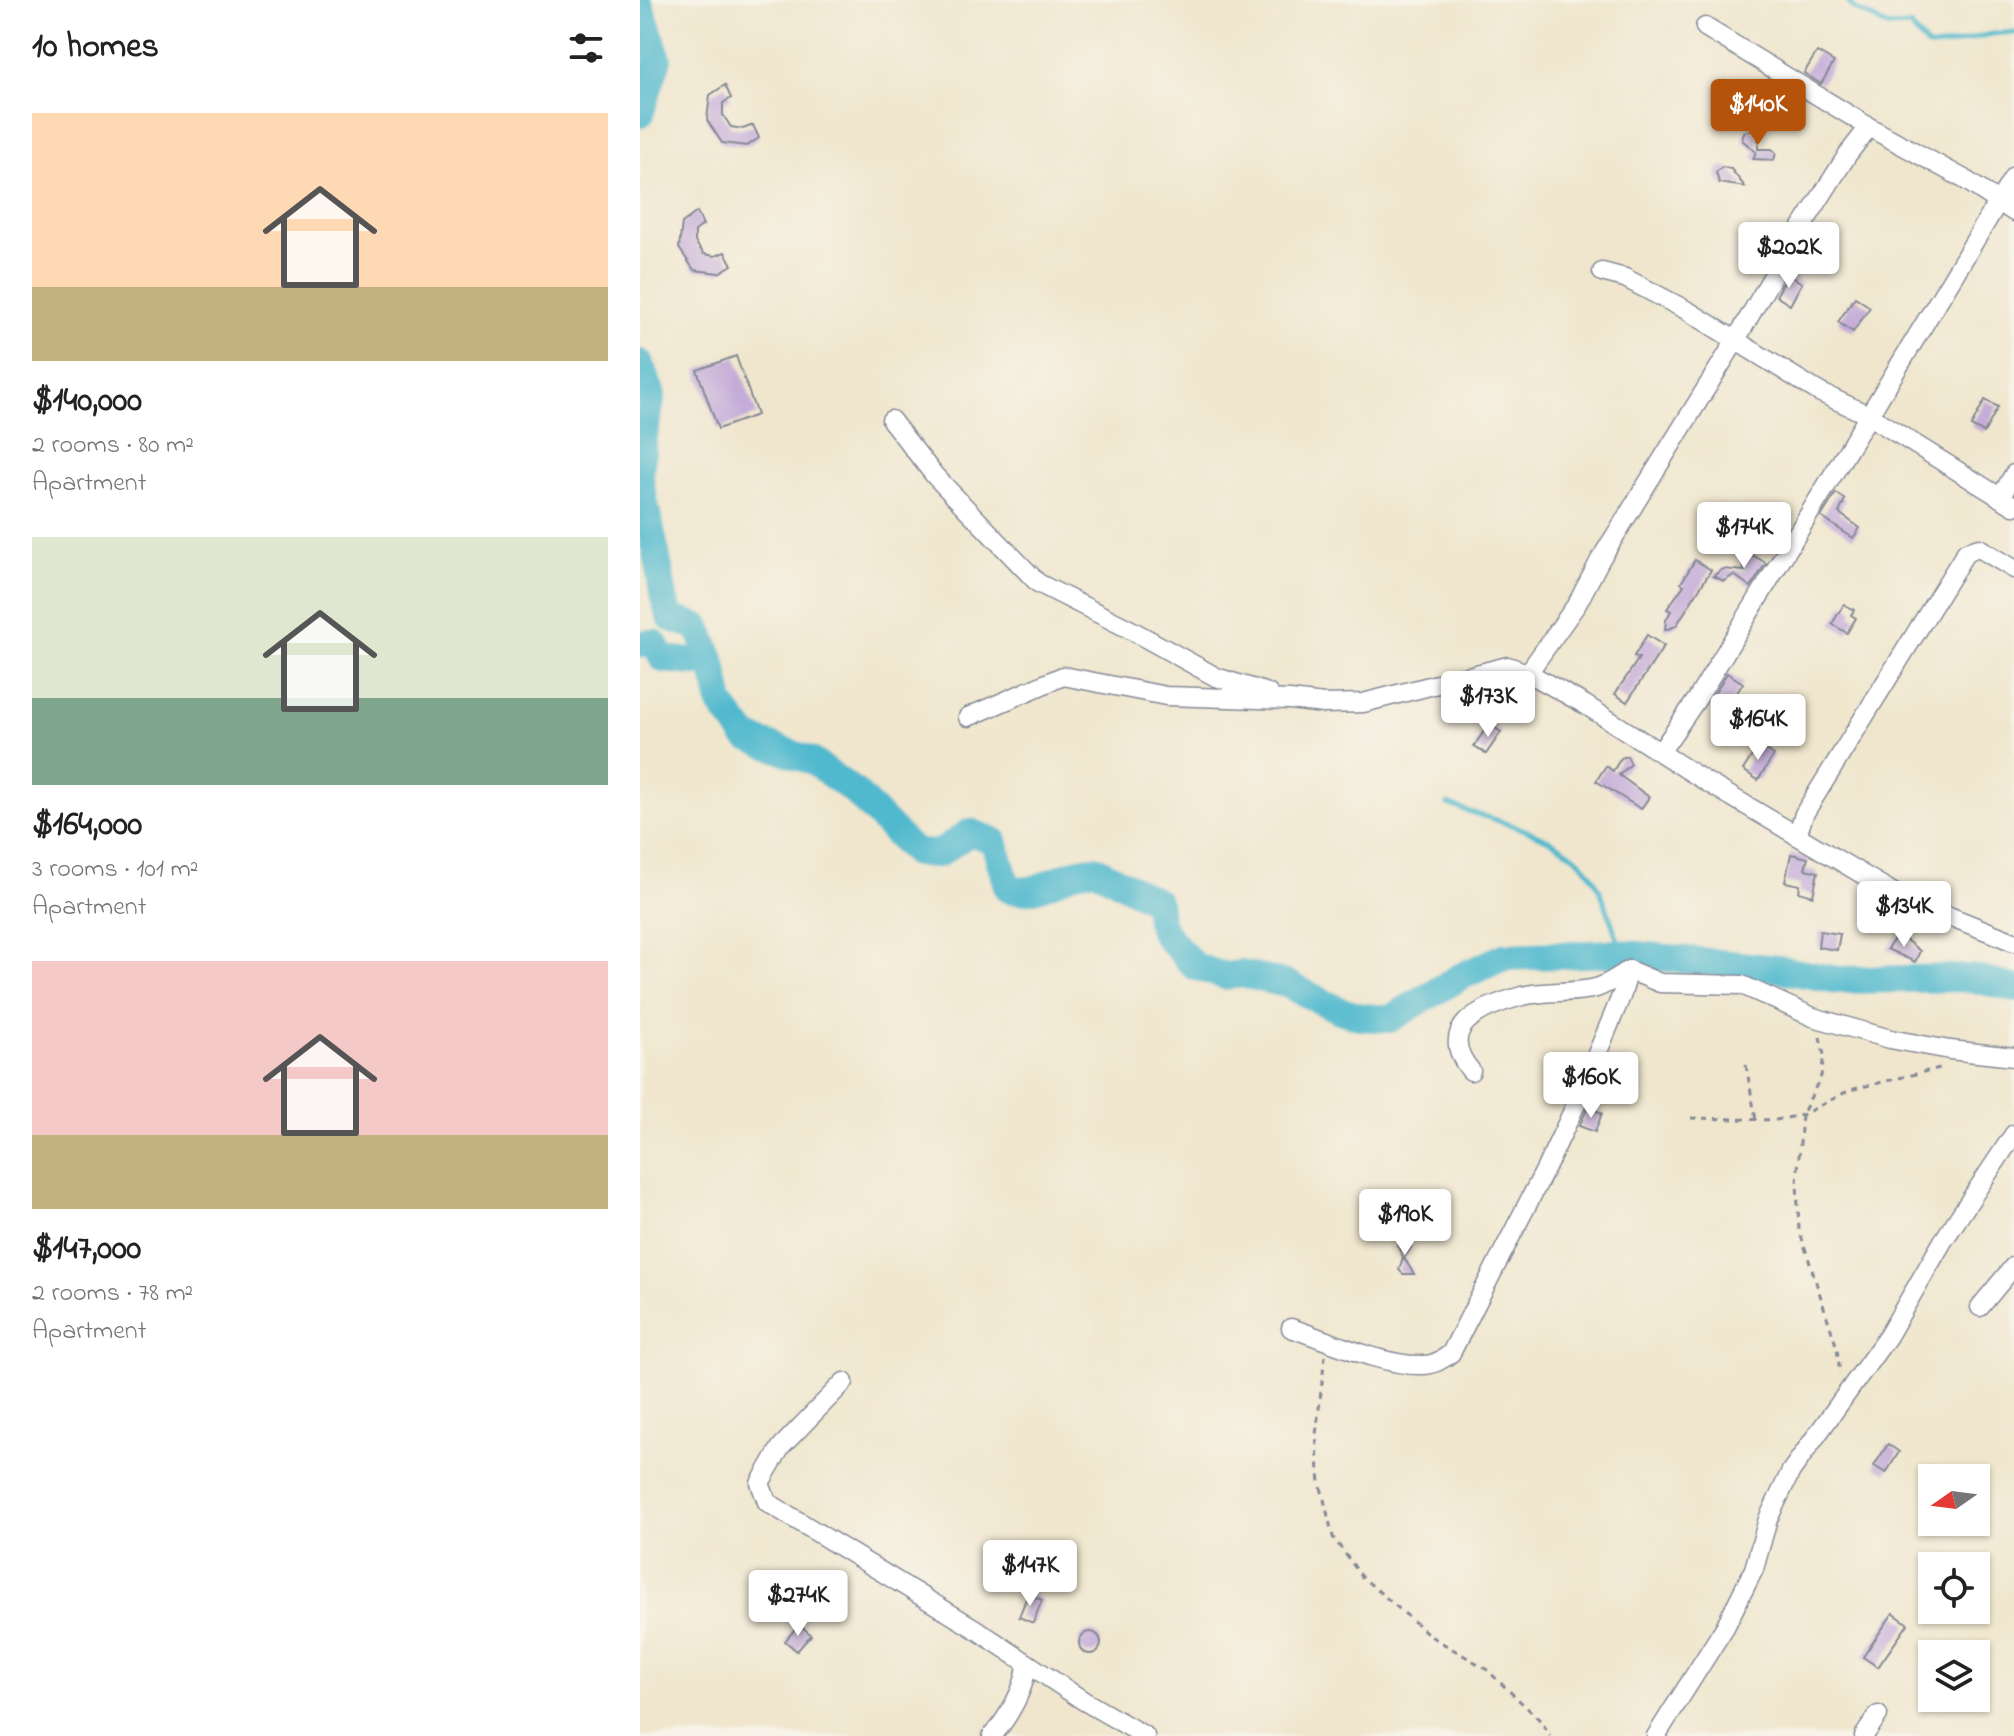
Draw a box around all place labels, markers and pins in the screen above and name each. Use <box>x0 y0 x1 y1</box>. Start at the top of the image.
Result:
pin: $140K <box>1702 79 1814 147</box>
pin: $202K <box>1733 222 1845 290</box>
pin: $174K <box>1688 502 1800 570</box>
pin: $173K <box>1432 671 1544 739</box>
pin: $164K <box>1702 694 1814 762</box>
pin: $134K <box>1848 881 1960 949</box>
pin: $160K <box>1535 1052 1647 1120</box>
pin: $190K <box>1349 1189 1461 1257</box>
pin: $147K <box>974 1540 1086 1608</box>
pin: $274K <box>742 1570 854 1638</box>

